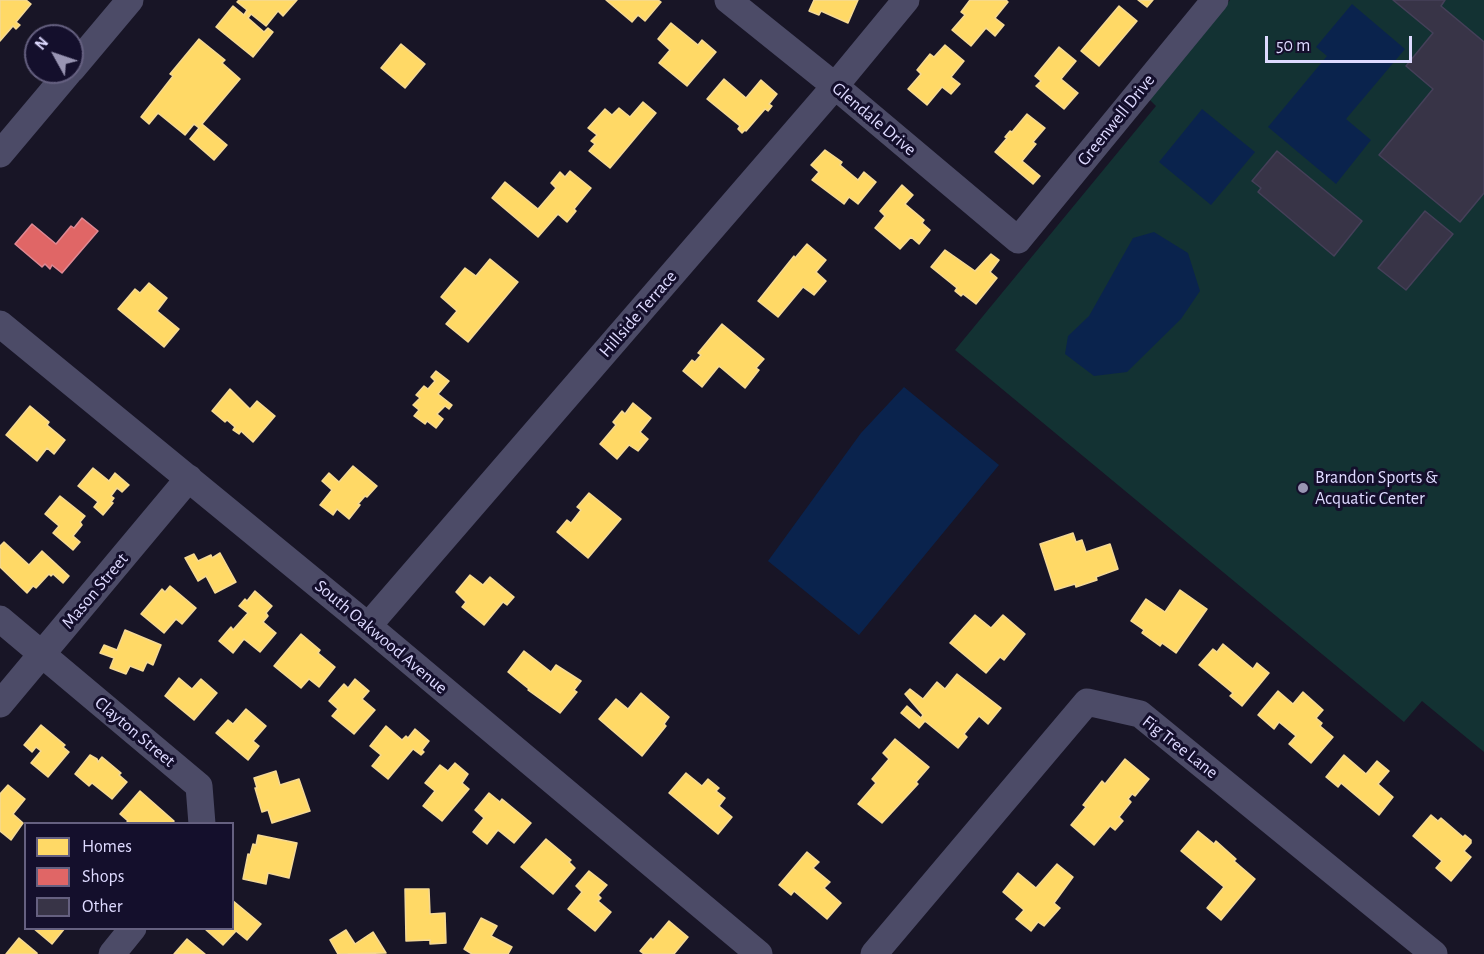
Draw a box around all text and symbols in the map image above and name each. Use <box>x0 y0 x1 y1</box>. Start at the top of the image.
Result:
north arrow <box>24 24 84 84</box>
scale bar <box>1268 24 1415 62</box>
text: N <box>32 34 51 53</box>
text: 50 m <box>1276 37 1310 55</box>
street label: Greenwell Drive <box>1073 70 1159 170</box>
street label: Glendale Drive <box>827 77 921 161</box>
street label: Hillside Terrace <box>594 266 682 362</box>
place label: Brandon Sports & Acquatic Center <box>1315 467 1438 510</box>
marker: Brandon Sports & Acquatic Center <box>1296 481 1310 495</box>
street label: Mason Street <box>57 549 133 633</box>
street label: South Oakwood Avenue <box>310 575 452 699</box>
street label: Clayton Street <box>90 692 180 772</box>
street label: Fig Tree Lane <box>1138 711 1222 783</box>
legend <box>24 822 234 930</box>
text: Homes <box>82 838 132 856</box>
text: Shops <box>82 868 124 886</box>
text: Other <box>82 898 123 916</box>

